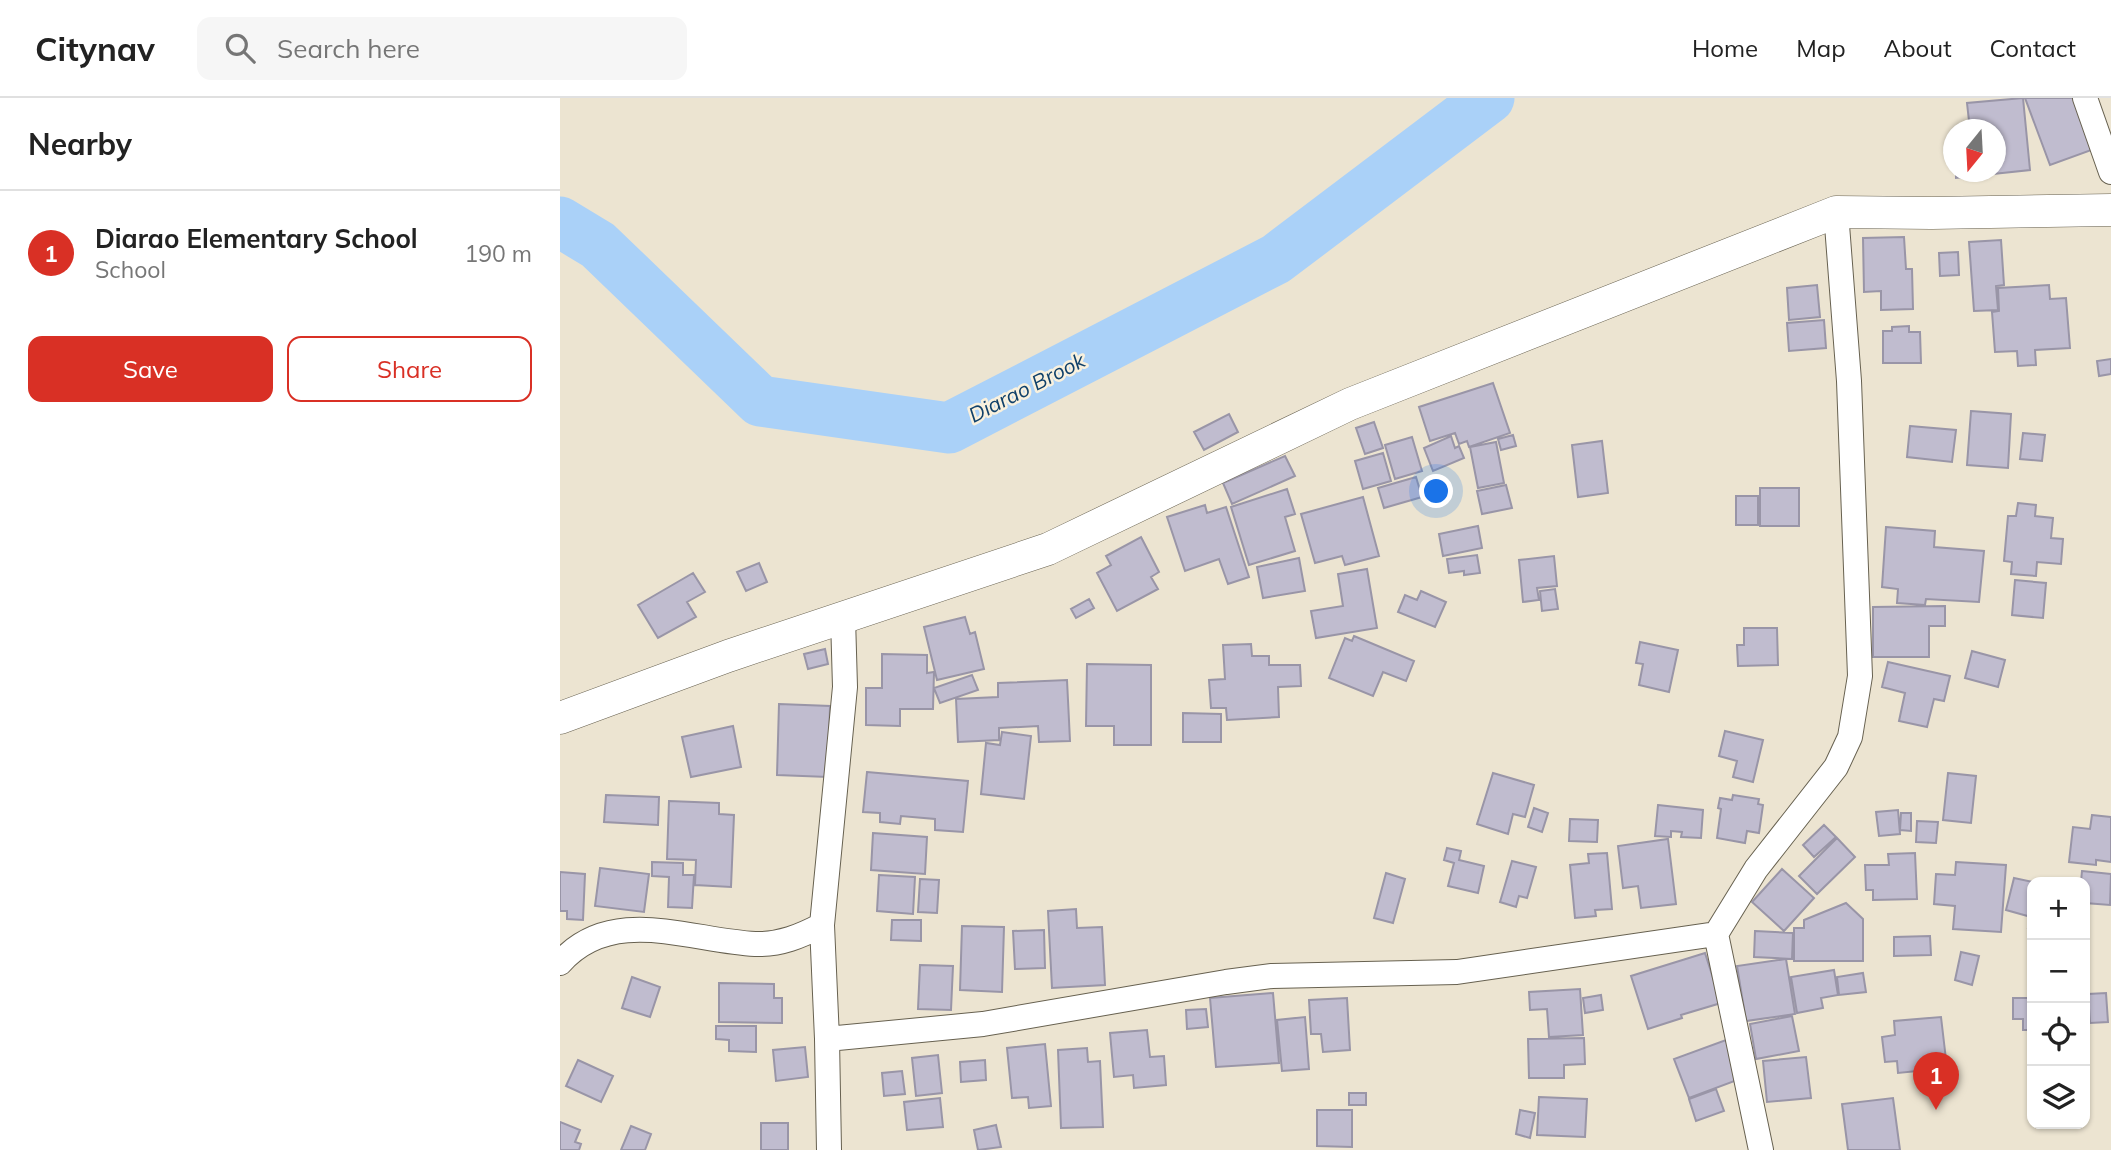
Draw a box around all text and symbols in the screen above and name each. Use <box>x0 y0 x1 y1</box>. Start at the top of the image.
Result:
search box <box>197 17 687 80</box>
text: Citynav <box>35 28 155 69</box>
icon: search <box>221 29 259 67</box>
text: Search here <box>277 32 420 65</box>
text: Home <box>1692 33 1758 63</box>
text: Map <box>1796 33 1846 63</box>
text: About <box>1884 33 1952 63</box>
text: Contact <box>1990 33 2076 63</box>
north arrow <box>1943 119 2006 182</box>
text: Nearby <box>28 125 132 163</box>
text: Diarao Elementary School <box>95 222 418 255</box>
text: 1 <box>44 239 58 268</box>
text: 190 m <box>464 239 532 268</box>
text: School <box>95 255 166 284</box>
button: Save <box>28 336 273 402</box>
button: Share <box>287 336 532 402</box>
water label: Diarao Brook <box>964 346 1090 428</box>
your location <box>1419 474 1453 508</box>
map controls <box>2027 877 2090 1129</box>
button: + <box>2027 877 2090 940</box>
button: − <box>2027 940 2090 1003</box>
button: locate <box>2027 1003 2090 1066</box>
pin: 1 <box>1913 1052 1959 1110</box>
button: layers <box>2027 1066 2090 1129</box>

